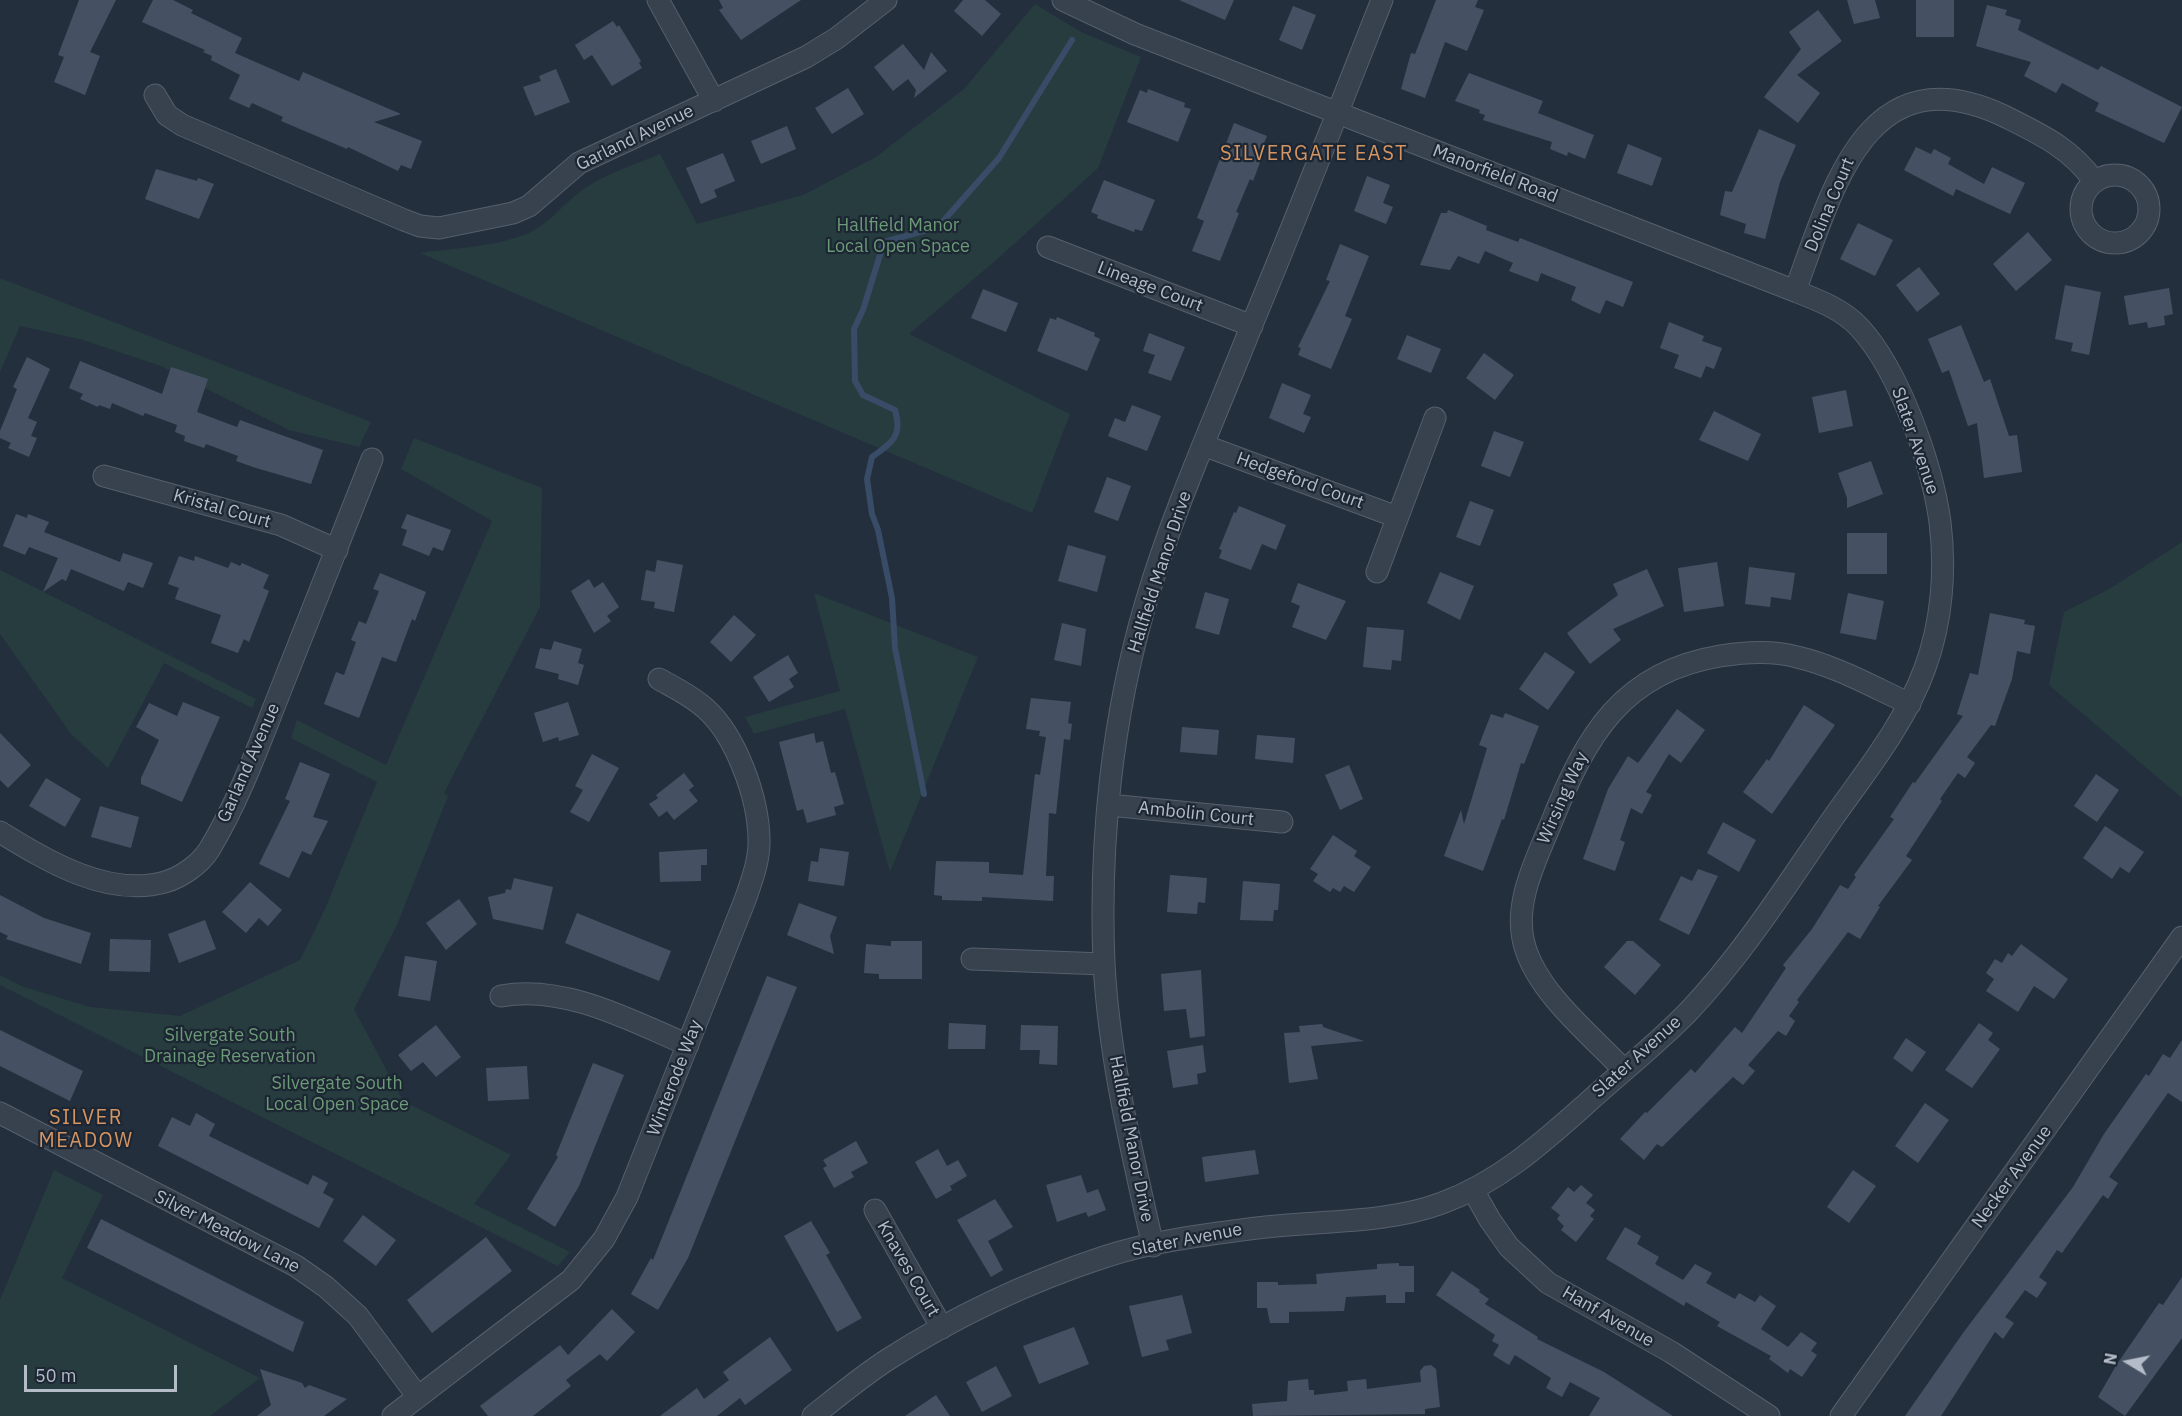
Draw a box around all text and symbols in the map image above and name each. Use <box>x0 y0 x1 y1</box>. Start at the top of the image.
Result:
street label: Garland Avenue <box>573 100 697 176</box>
street label: Manorfield Road <box>1429 140 1561 208</box>
district label: SILVERGATE EAST <box>1220 142 1408 166</box>
street label: Dolina Court <box>1800 155 1860 255</box>
park label: Hallfield Manor Local Open Space <box>826 215 970 258</box>
street label: Lineage Court <box>1094 257 1206 317</box>
street label: Slater Avenue <box>1887 385 1943 497</box>
street label: Hedgeford Court <box>1233 448 1367 514</box>
street label: Kristal Court <box>171 485 273 533</box>
street label: Hallfield Manor Drive <box>1124 488 1196 656</box>
street label: Garland Avenue <box>213 700 285 826</box>
street label: Wirsing Way <box>1533 749 1593 847</box>
street label: Ambolin Court <box>1137 797 1255 831</box>
street label: Slater Avenue <box>1588 1011 1686 1103</box>
street label: Winterode Way <box>643 1017 707 1139</box>
park label: Silvergate South Drainage Reservation <box>144 1025 316 1068</box>
street label: Hallfield Manor Drive <box>1104 1054 1158 1224</box>
park label: Silvergate South Local Open Space <box>265 1073 409 1116</box>
district label: SILVER MEADOW <box>38 1106 134 1153</box>
street label: Necker Avenue <box>1968 1121 2056 1233</box>
street label: Silver Meadow Lane <box>151 1186 303 1278</box>
street label: Knaves Court <box>872 1217 944 1321</box>
street label: Slater Avenue <box>1130 1219 1244 1261</box>
street label: Hanf Avenue <box>1558 1282 1658 1352</box>
north arrow <box>2098 1332 2158 1392</box>
text: N <box>2099 1351 2121 1366</box>
scale bar <box>27 1353 180 1391</box>
text: 50 m <box>35 1364 77 1387</box>

